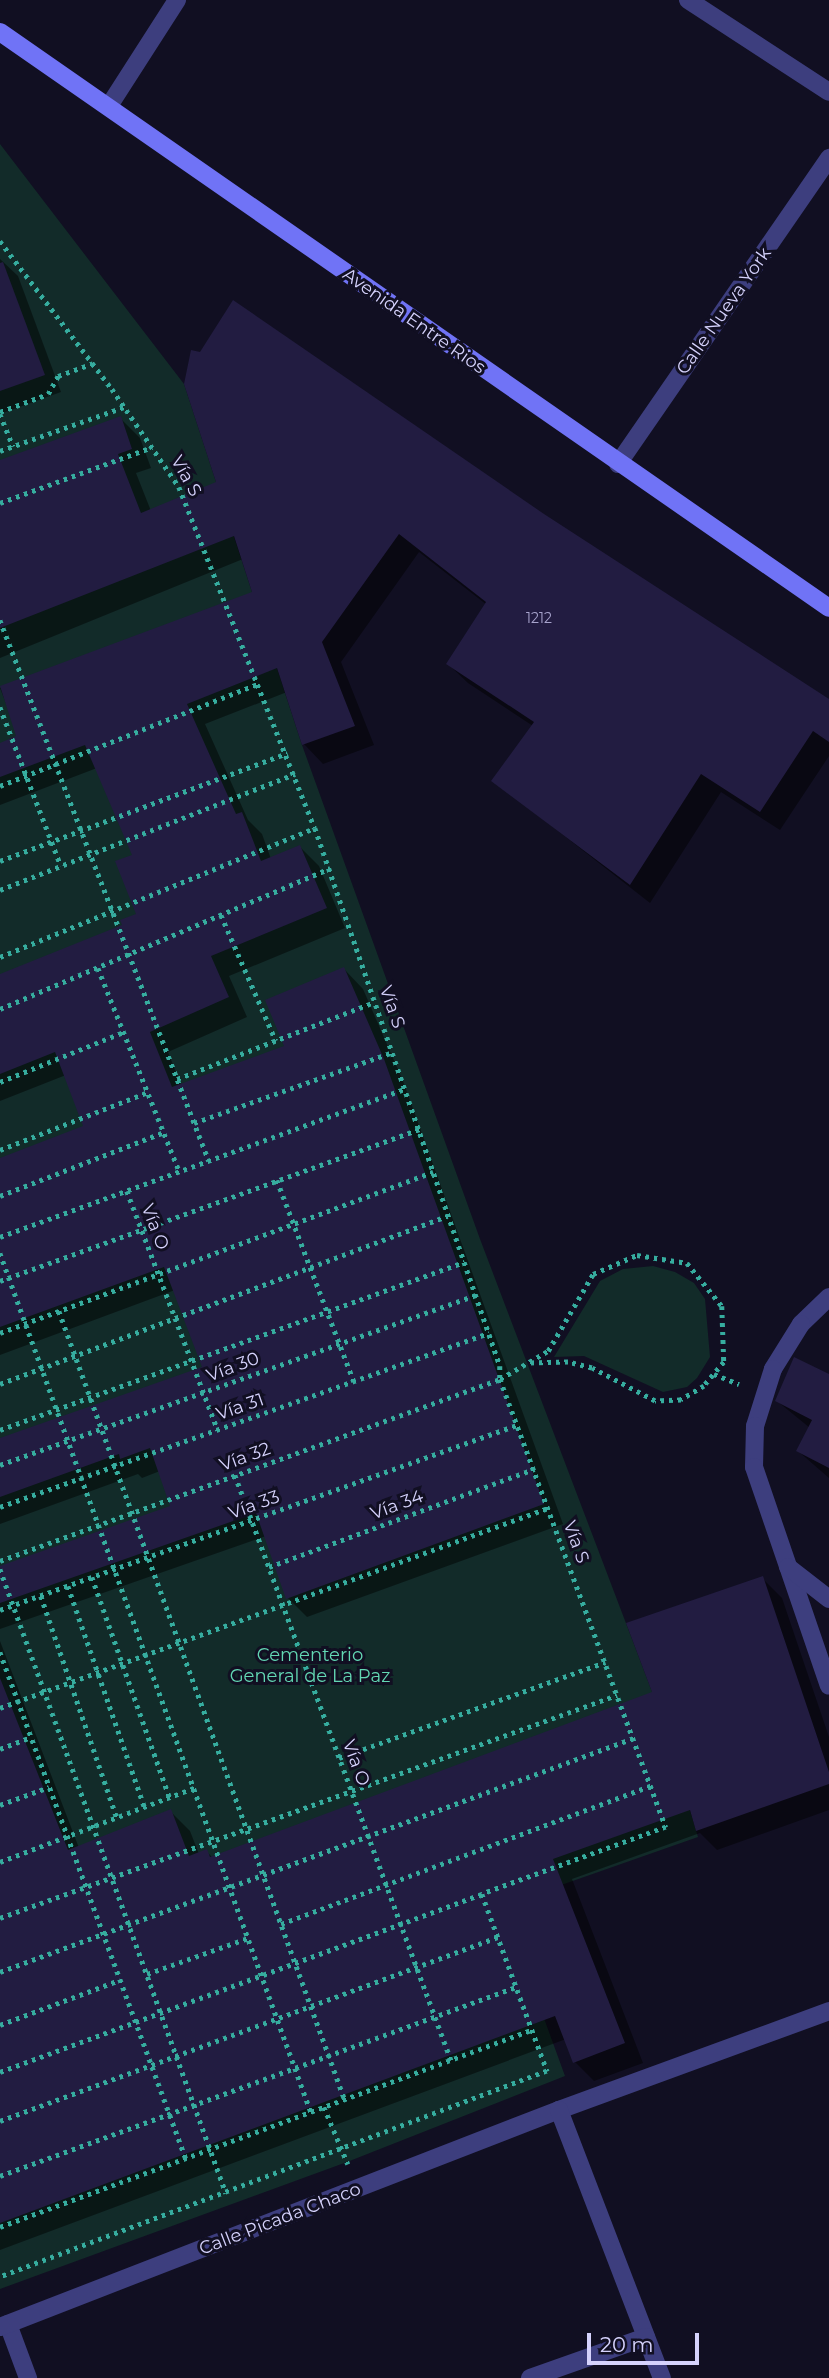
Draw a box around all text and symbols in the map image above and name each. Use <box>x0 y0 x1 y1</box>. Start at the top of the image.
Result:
street label: Calle Nueva York <box>672 243 776 379</box>
street label: Avenida Entre Rios <box>338 264 490 378</box>
street label: Vía S <box>166 452 206 500</box>
house number: 1212 <box>526 610 552 626</box>
street label: Vía S <box>375 983 409 1031</box>
street label: Vía O <box>136 1201 174 1253</box>
street label: Vía 30 <box>204 1348 262 1386</box>
street label: Vía 31 <box>213 1389 267 1425</box>
street label: Vía 32 <box>217 1438 273 1476</box>
street label: Vía 33 <box>226 1486 282 1524</box>
street label: Vía 34 <box>368 1486 426 1524</box>
street label: Vía S <box>558 1518 594 1566</box>
park label: Cementerio General de La Paz <box>230 1645 390 1688</box>
street label: Vía O <box>338 1737 374 1789</box>
street label: Calle Picada Chaco <box>196 2178 364 2260</box>
scale bar <box>591 2318 703 2362</box>
text: 20 m <box>600 2332 654 2357</box>

